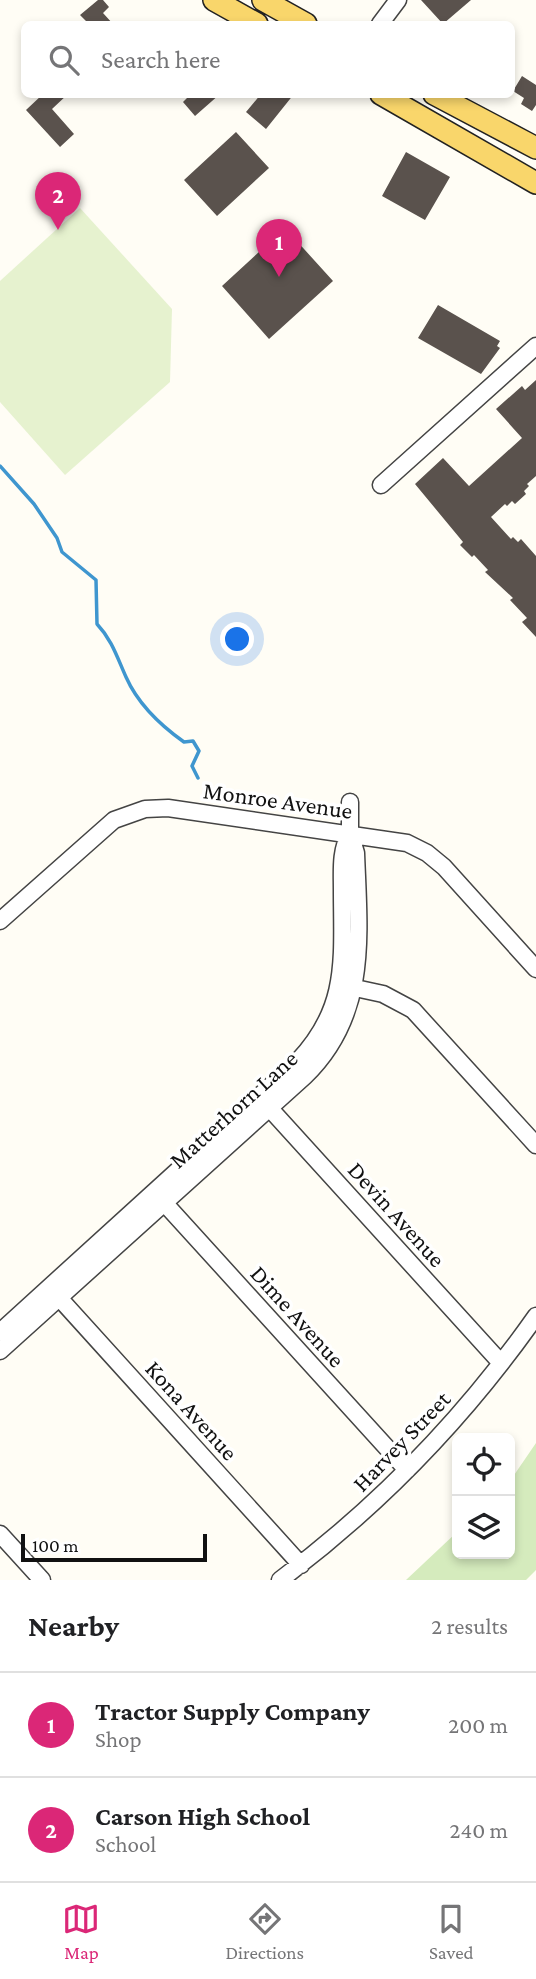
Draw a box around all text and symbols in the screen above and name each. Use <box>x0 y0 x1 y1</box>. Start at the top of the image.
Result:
search box <box>21 21 515 98</box>
icon: search <box>45 41 83 79</box>
text: Search here <box>101 45 220 74</box>
pin: 2 <box>35 172 81 230</box>
pin: 1 <box>256 219 302 277</box>
your location <box>220 622 254 656</box>
street label: Monroe Avenue <box>202 776 354 824</box>
street label: Matterhorn Lane <box>163 1044 303 1174</box>
street label: Devin Avenue <box>343 1156 451 1272</box>
street label: Dime Avenue <box>245 1260 351 1372</box>
street label: Kona Avenue <box>140 1355 244 1465</box>
street label: Harvey Street <box>347 1385 456 1497</box>
map controls <box>452 1433 515 1559</box>
button: locate <box>452 1433 515 1496</box>
button: layers <box>452 1496 515 1559</box>
scale bar <box>21 1531 206 1563</box>
text: 100 m <box>32 1535 79 1556</box>
text: Nearby <box>28 1609 119 1642</box>
text: 2 results <box>431 1613 508 1639</box>
text: Tractor Supply Company <box>95 1697 370 1726</box>
text: 1 <box>47 1712 55 1738</box>
text: 200 m <box>448 1712 508 1738</box>
text: Shop <box>95 1726 142 1752</box>
text: Carson High School <box>95 1802 310 1831</box>
text: 2 <box>45 1817 57 1843</box>
text: 240 m <box>449 1817 508 1843</box>
text: School <box>95 1831 156 1857</box>
tab: Map <box>62 1900 100 1963</box>
tab: Directions <box>225 1900 304 1963</box>
tab: Saved <box>429 1900 474 1963</box>

